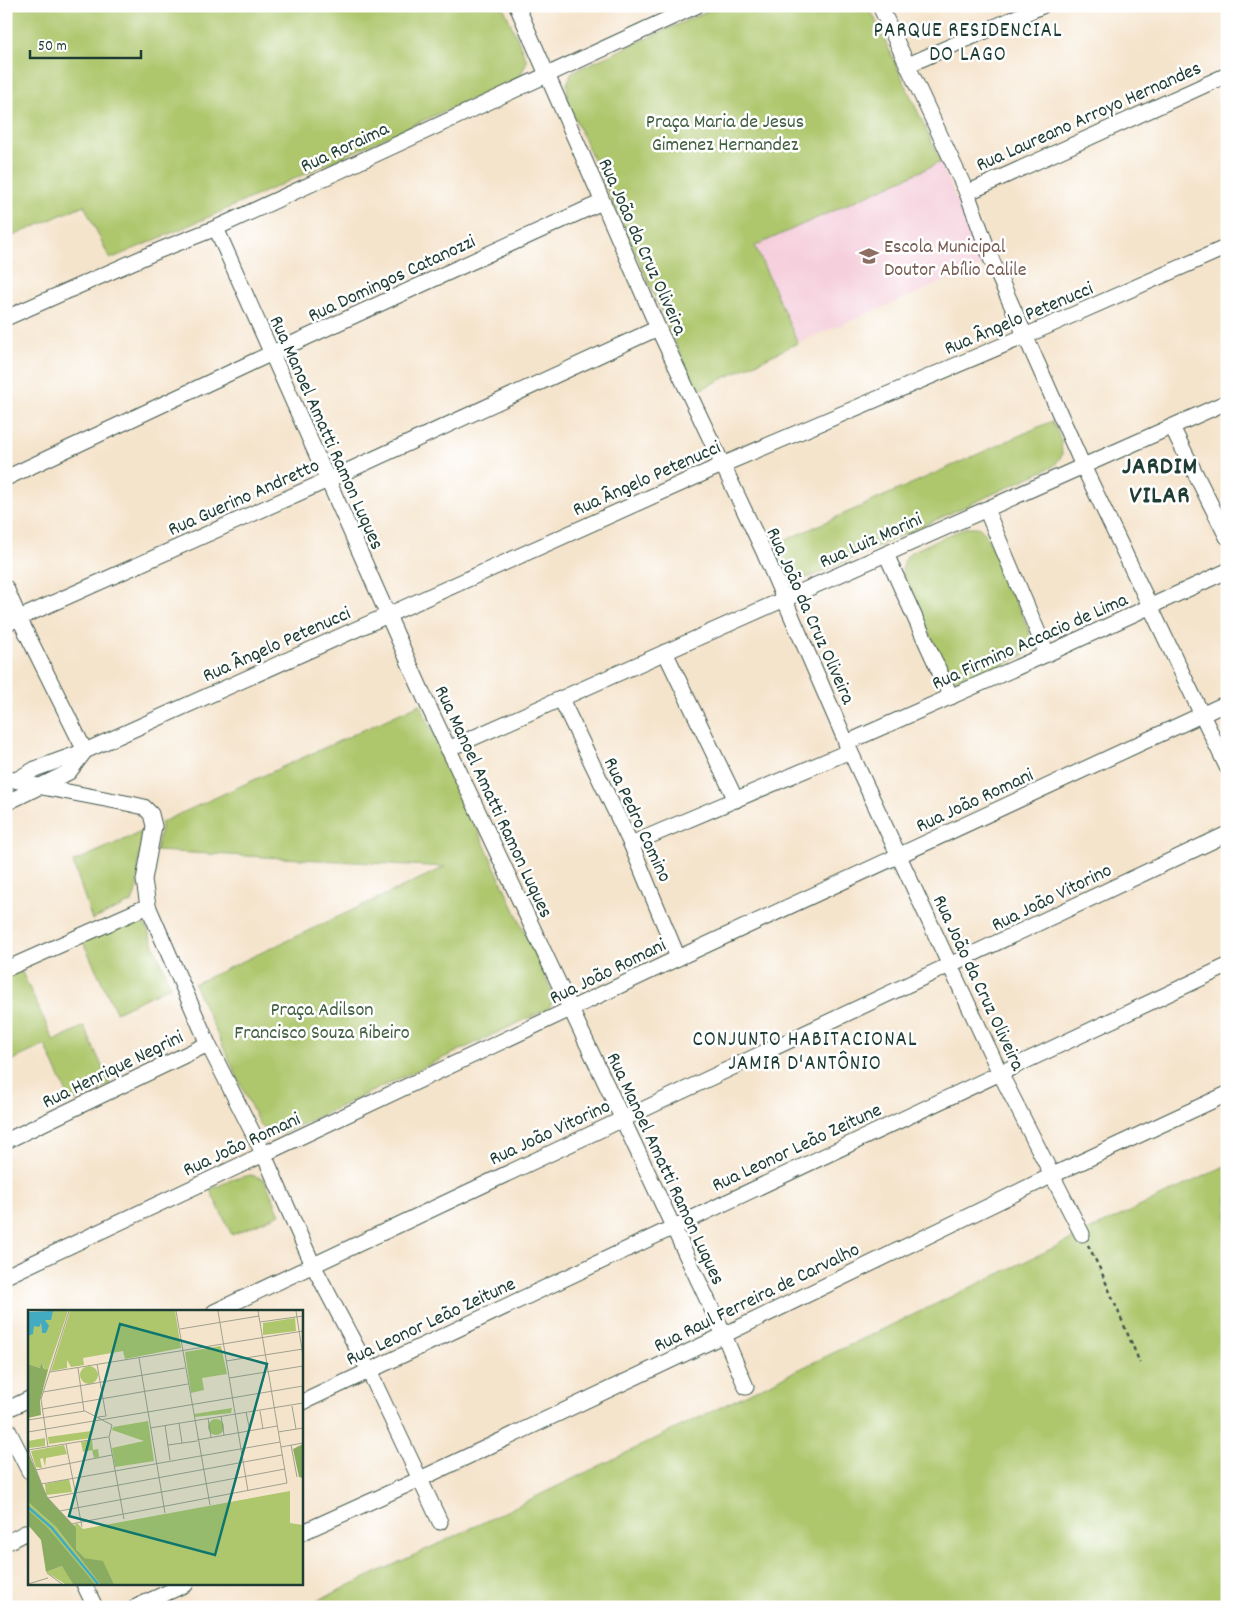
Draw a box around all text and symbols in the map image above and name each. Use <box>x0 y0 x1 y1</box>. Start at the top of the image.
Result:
district label: PARQUE RESIDENCIAL DO LAGO <box>873 17 1063 71</box>
scale bar <box>30 28 141 60</box>
text: 50 m <box>38 36 67 58</box>
street label: Rua Laureano Arroyo Hernandes <box>972 55 1206 180</box>
park label: Praça Maria de Jesus Gimenez Hernandez <box>646 109 804 160</box>
street label: Rua Roraima <box>297 116 395 181</box>
street label: Rua João da Cruz Oliveira <box>590 154 693 341</box>
street label: Rua Domingos Catanozzi <box>304 228 481 331</box>
place label: Escola Municipal Doutor Abílio Calile <box>884 234 1027 285</box>
school or university icon: Escola Municipal Doutor Abílio Calile <box>858 245 880 267</box>
street label: Rua Ângelo Petenucci <box>940 276 1098 364</box>
street label: Rua Manoel Amatti Ramon Luques <box>261 312 390 555</box>
street label: Rua Ângelo Petenucci <box>569 434 726 525</box>
district label: JARDIM VILAR <box>1122 450 1198 515</box>
street label: Rua Guerino Andretto <box>164 453 324 545</box>
street label: Rua Luiz Morini <box>815 507 927 577</box>
street label: Rua João da Cruz Oliveira <box>758 523 861 710</box>
street label: Rua Firmino Accacio de Lima <box>928 587 1133 699</box>
street label: Rua Ângelo Petenucci <box>199 600 356 691</box>
street label: Rua Manoel Amatti Ramon Luques <box>426 681 559 923</box>
street label: Rua Pedro Comino <box>595 753 677 887</box>
street label: Rua João Romani <box>912 762 1039 841</box>
street label: Rua João Vitorino <box>987 857 1117 940</box>
street label: Rua João da Cruz Oliveira <box>924 891 1031 1076</box>
street label: Rua João Romani <box>545 932 672 1013</box>
park label: Praça Adilson Francisco Souza Ribeiro <box>234 997 410 1048</box>
street label: Rua Henrique Negrini <box>38 1024 189 1117</box>
district label: CONJUNTO HABITACIONAL JAMIR D'ANTÔNIO <box>692 1026 918 1080</box>
street label: Rua Manoel Amatti Ramon Luques <box>598 1048 731 1290</box>
street label: Rua João Vitorino <box>485 1093 616 1174</box>
street label: Rua Leonor Leão Zeitune <box>708 1097 887 1200</box>
street label: Rua João Romani <box>179 1106 306 1185</box>
street label: Rua Raul Ferreira de Carvalho <box>650 1237 865 1361</box>
street label: Rua Leonor Leão Zeitune <box>342 1271 521 1374</box>
inset map <box>28 1310 302 1586</box>

